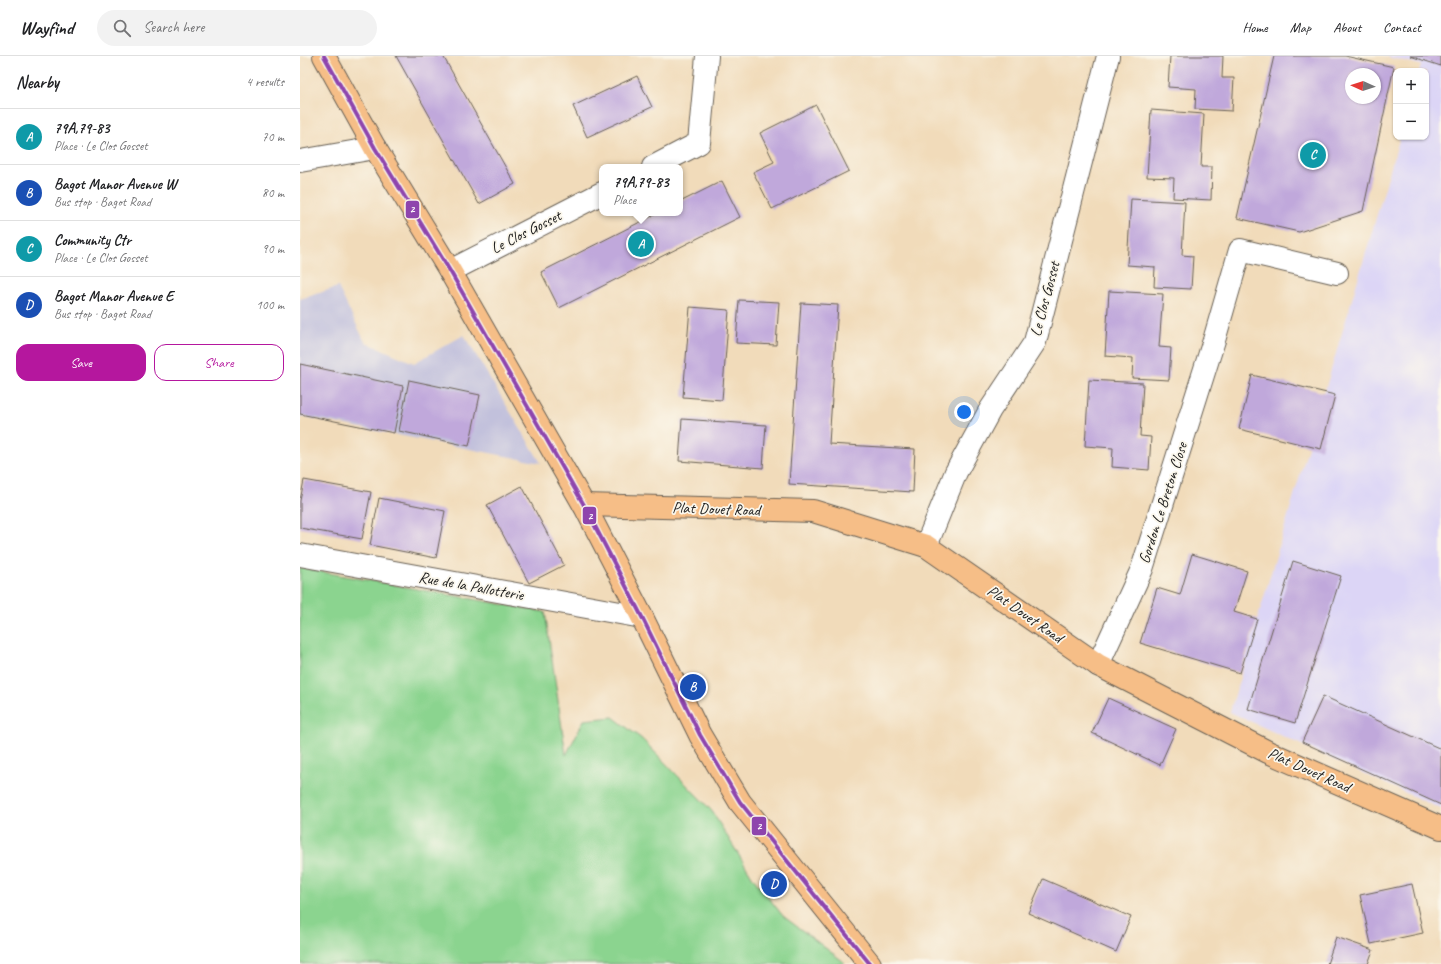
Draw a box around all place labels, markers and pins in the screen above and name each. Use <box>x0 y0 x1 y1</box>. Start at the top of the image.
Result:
pin: C <box>1300 140 1326 170</box>
pin: A <box>628 229 654 259</box>
pin: B <box>680 672 706 702</box>
pin: D <box>761 869 787 899</box>

